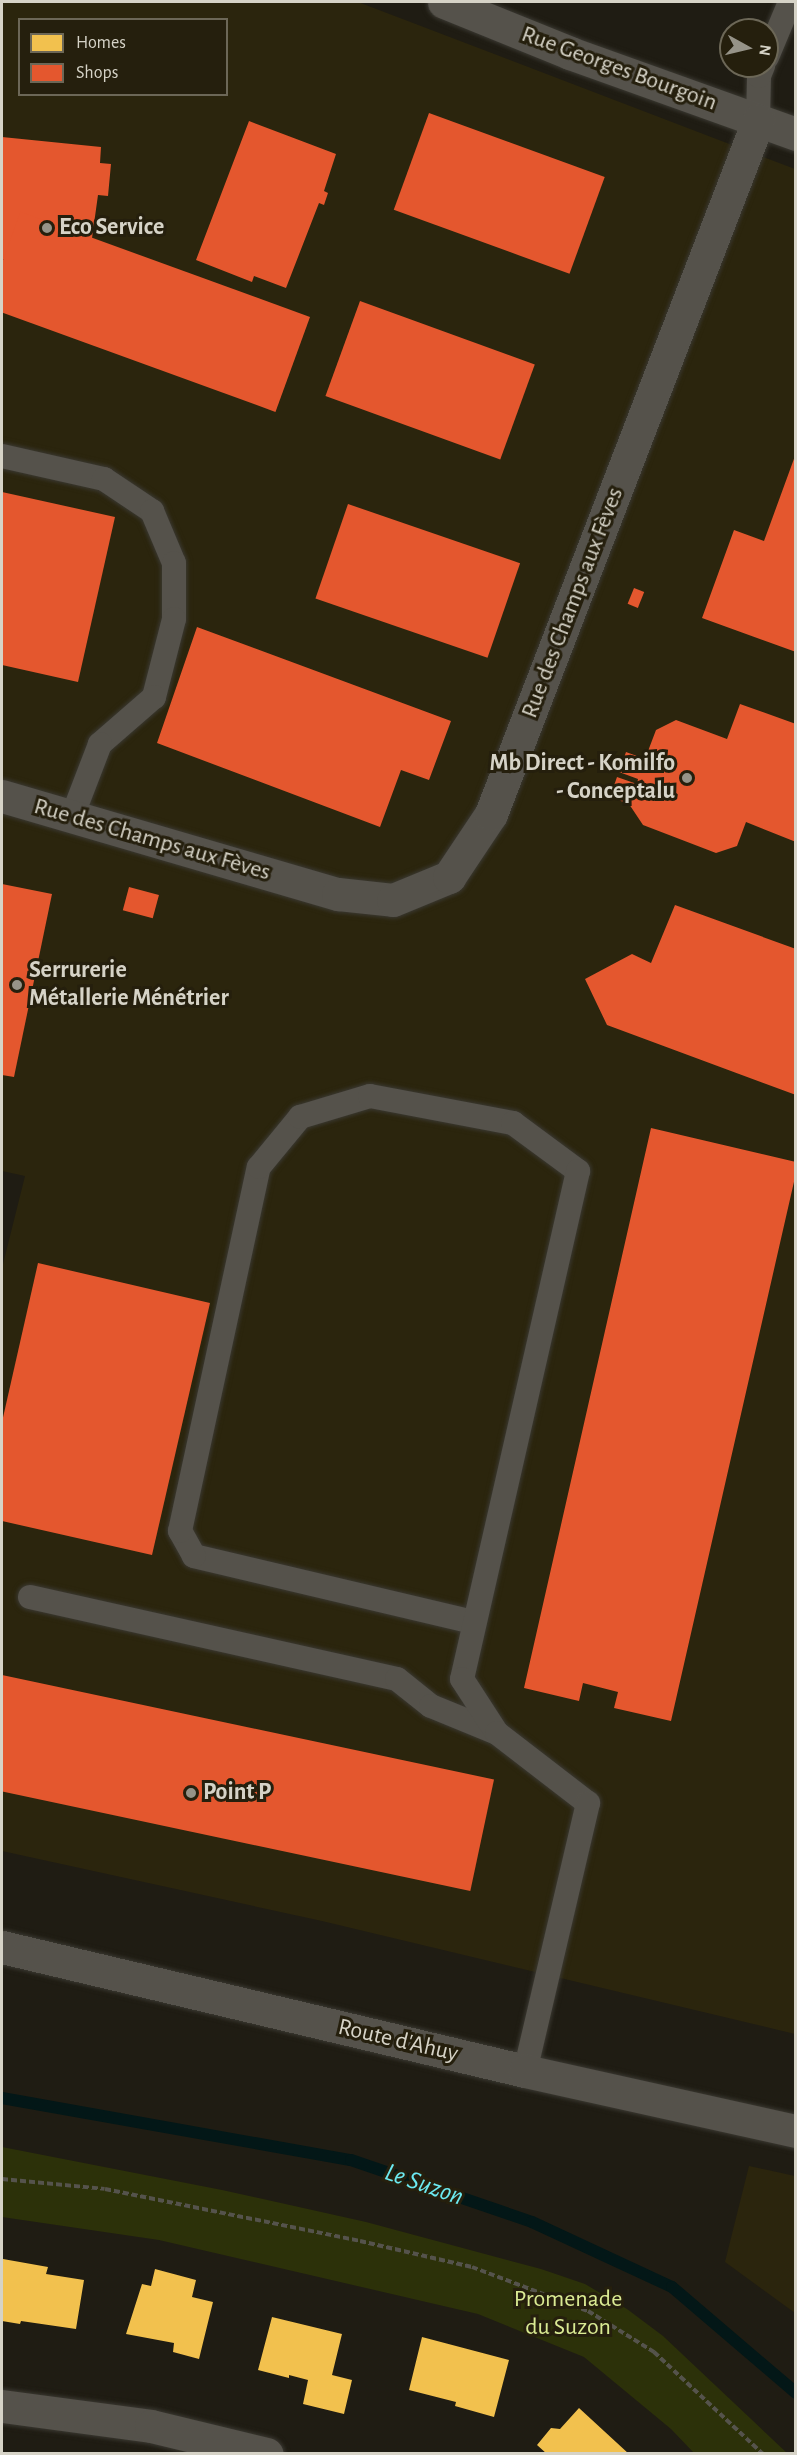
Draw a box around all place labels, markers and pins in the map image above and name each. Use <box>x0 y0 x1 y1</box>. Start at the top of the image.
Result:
place label: Eco Service <box>59 214 164 242</box>
marker: Eco Service <box>40 221 54 235</box>
place label: Mb Direct - Komilfo - Conceptalu <box>489 750 675 806</box>
marker: Mb Direct - Komilfo - Conceptalu <box>680 771 694 785</box>
place label: Serrurerie Métallerie Ménétrier <box>29 957 229 1013</box>
marker: Serrurerie Métallerie Ménétrier <box>10 978 24 992</box>
place label: Point P <box>203 1779 271 1807</box>
marker: Point P <box>184 1786 198 1800</box>

